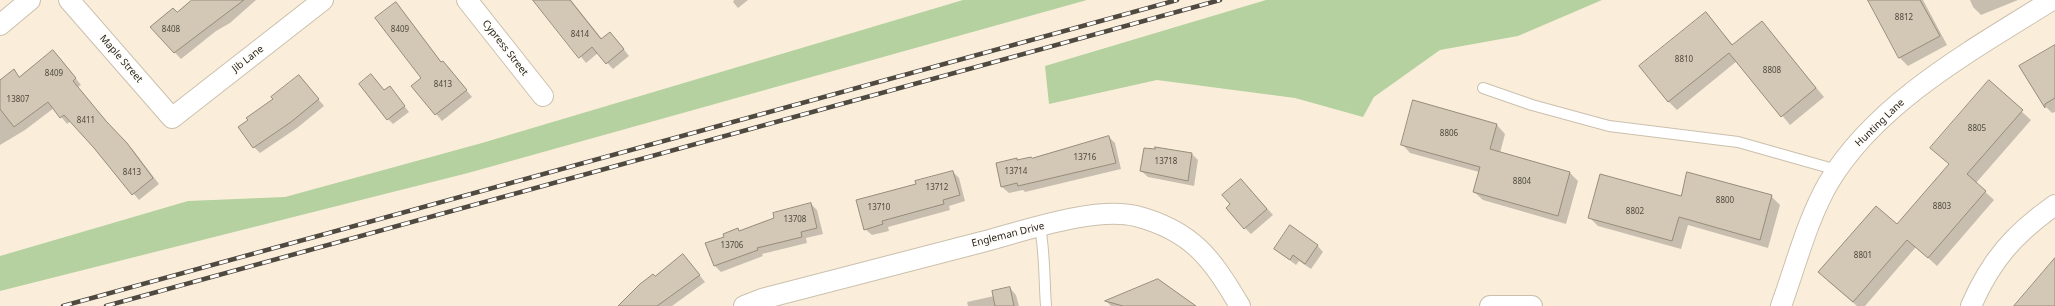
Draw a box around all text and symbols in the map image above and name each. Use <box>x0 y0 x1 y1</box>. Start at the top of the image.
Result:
house number: 8812 <box>1895 13 1913 23</box>
street label: Cypress Street <box>480 18 530 78</box>
house number: 8408 <box>162 25 180 35</box>
house number: 8409 <box>391 25 409 35</box>
house number: 8414 <box>571 30 589 40</box>
street label: Maple Street <box>97 33 145 85</box>
street label: Jib Lane <box>230 43 266 75</box>
house number: 8810 <box>1675 55 1693 65</box>
house number: 8808 <box>1763 66 1781 76</box>
house number: 8409 <box>45 69 63 79</box>
house number: 8413 <box>434 80 452 90</box>
house number: 13807 <box>7 95 29 105</box>
street label: Hunting Lane <box>1853 97 1907 149</box>
house number: 8411 <box>77 116 95 126</box>
house number: 8805 <box>1968 124 1986 134</box>
house number: 8806 <box>1440 129 1458 139</box>
house number: 13716 <box>1074 153 1096 163</box>
house number: 13718 <box>1155 157 1177 167</box>
house number: 13714 <box>1005 167 1027 177</box>
house number: 8413 <box>123 168 141 178</box>
house number: 8804 <box>1513 177 1531 187</box>
house number: 13712 <box>926 183 948 193</box>
house number: 8800 <box>1716 196 1734 206</box>
house number: 8803 <box>1933 202 1951 212</box>
house number: 13710 <box>868 203 890 213</box>
house number: 8802 <box>1626 207 1644 217</box>
house number: 13708 <box>784 215 806 225</box>
street label: Engleman Drive <box>970 220 1046 250</box>
house number: 13706 <box>721 241 743 251</box>
house number: 8801 <box>1854 251 1872 261</box>

